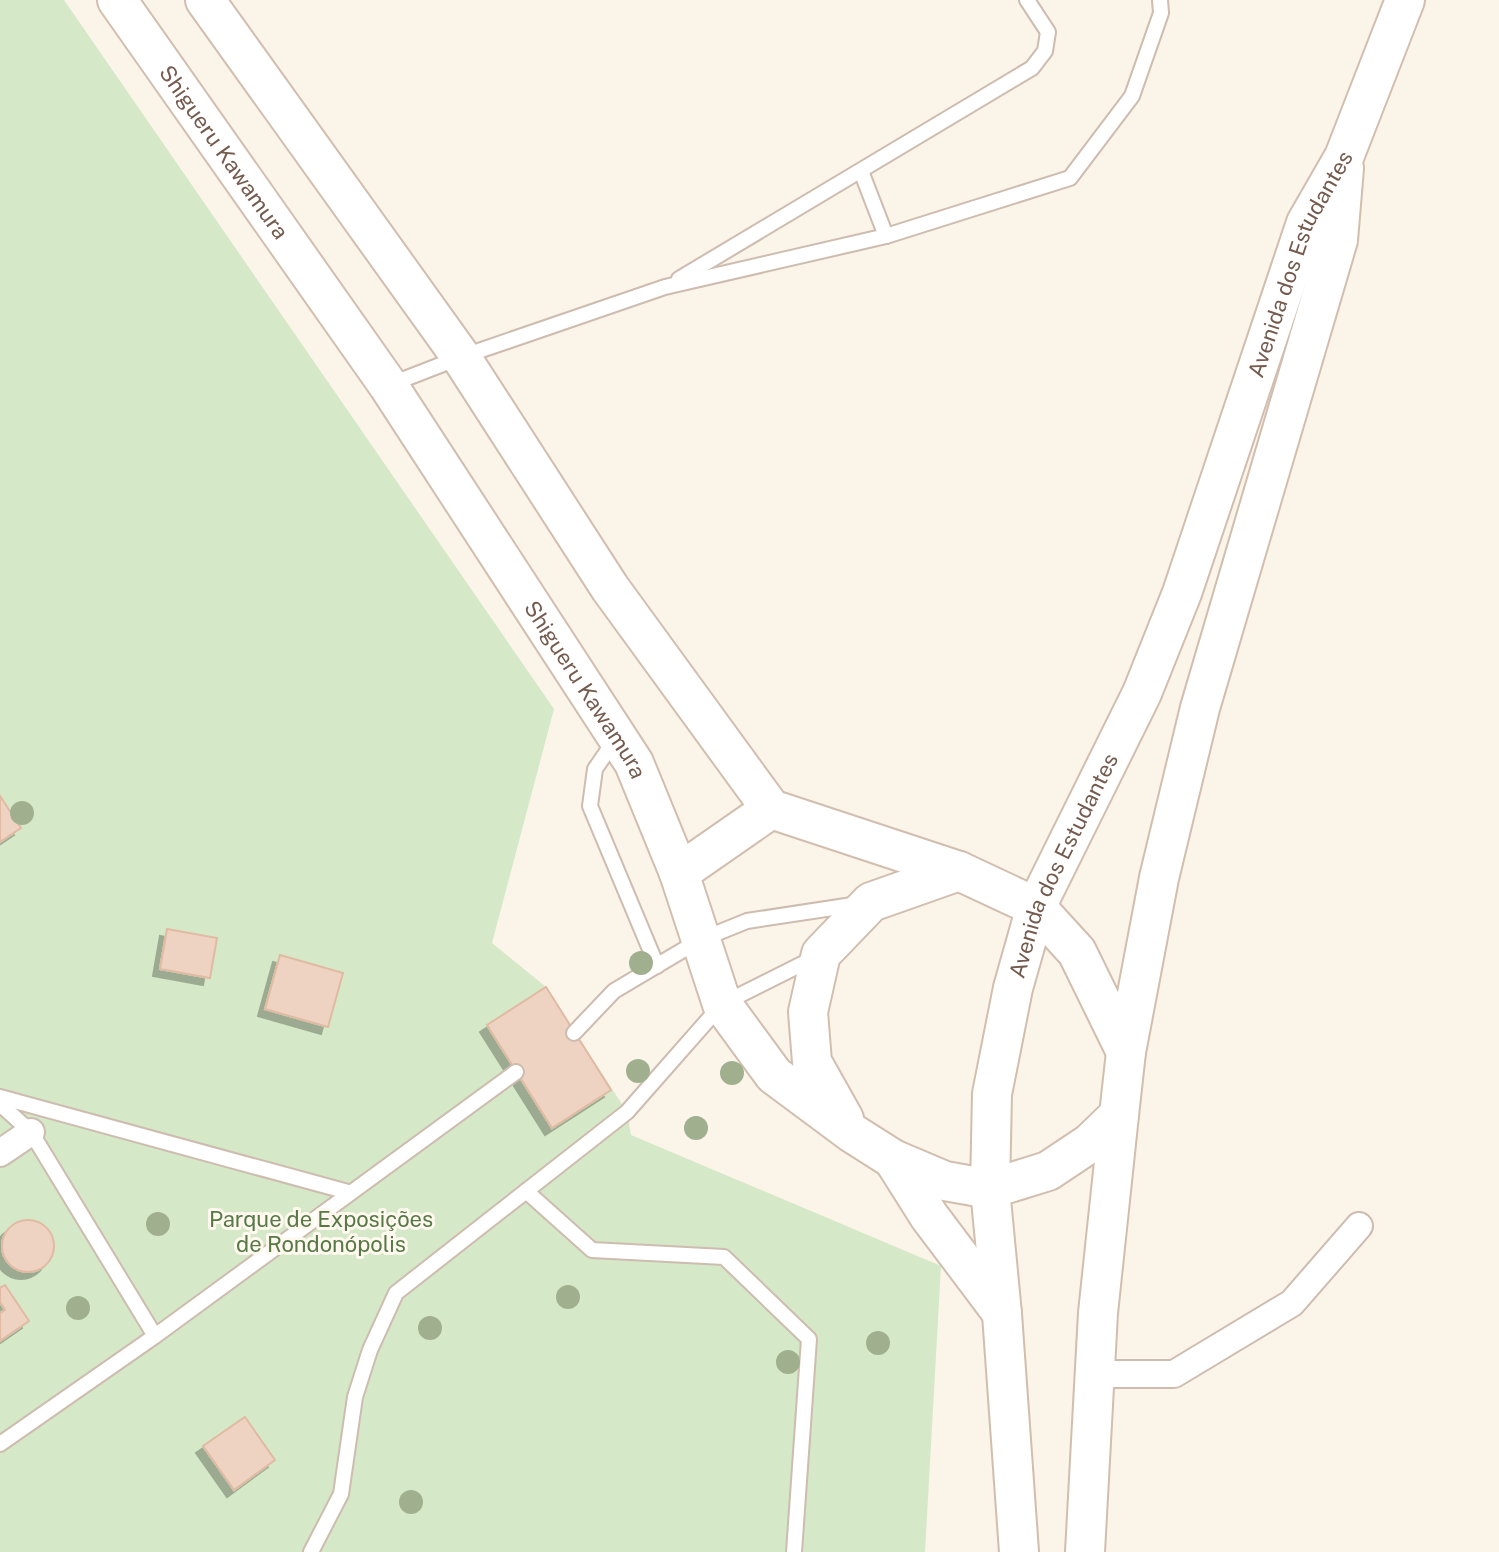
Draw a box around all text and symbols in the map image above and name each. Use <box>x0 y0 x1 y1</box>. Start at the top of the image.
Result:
street label: Shigueru Kawamura <box>154 60 294 244</box>
street label: Avenida dos Estudantes <box>1242 146 1358 380</box>
street label: Shigueru Kawamura <box>519 596 652 782</box>
street label: Avenida dos Estudantes <box>1004 749 1123 981</box>
park label: Parque de Exposições de Rondonópolis <box>209 1206 433 1257</box>

